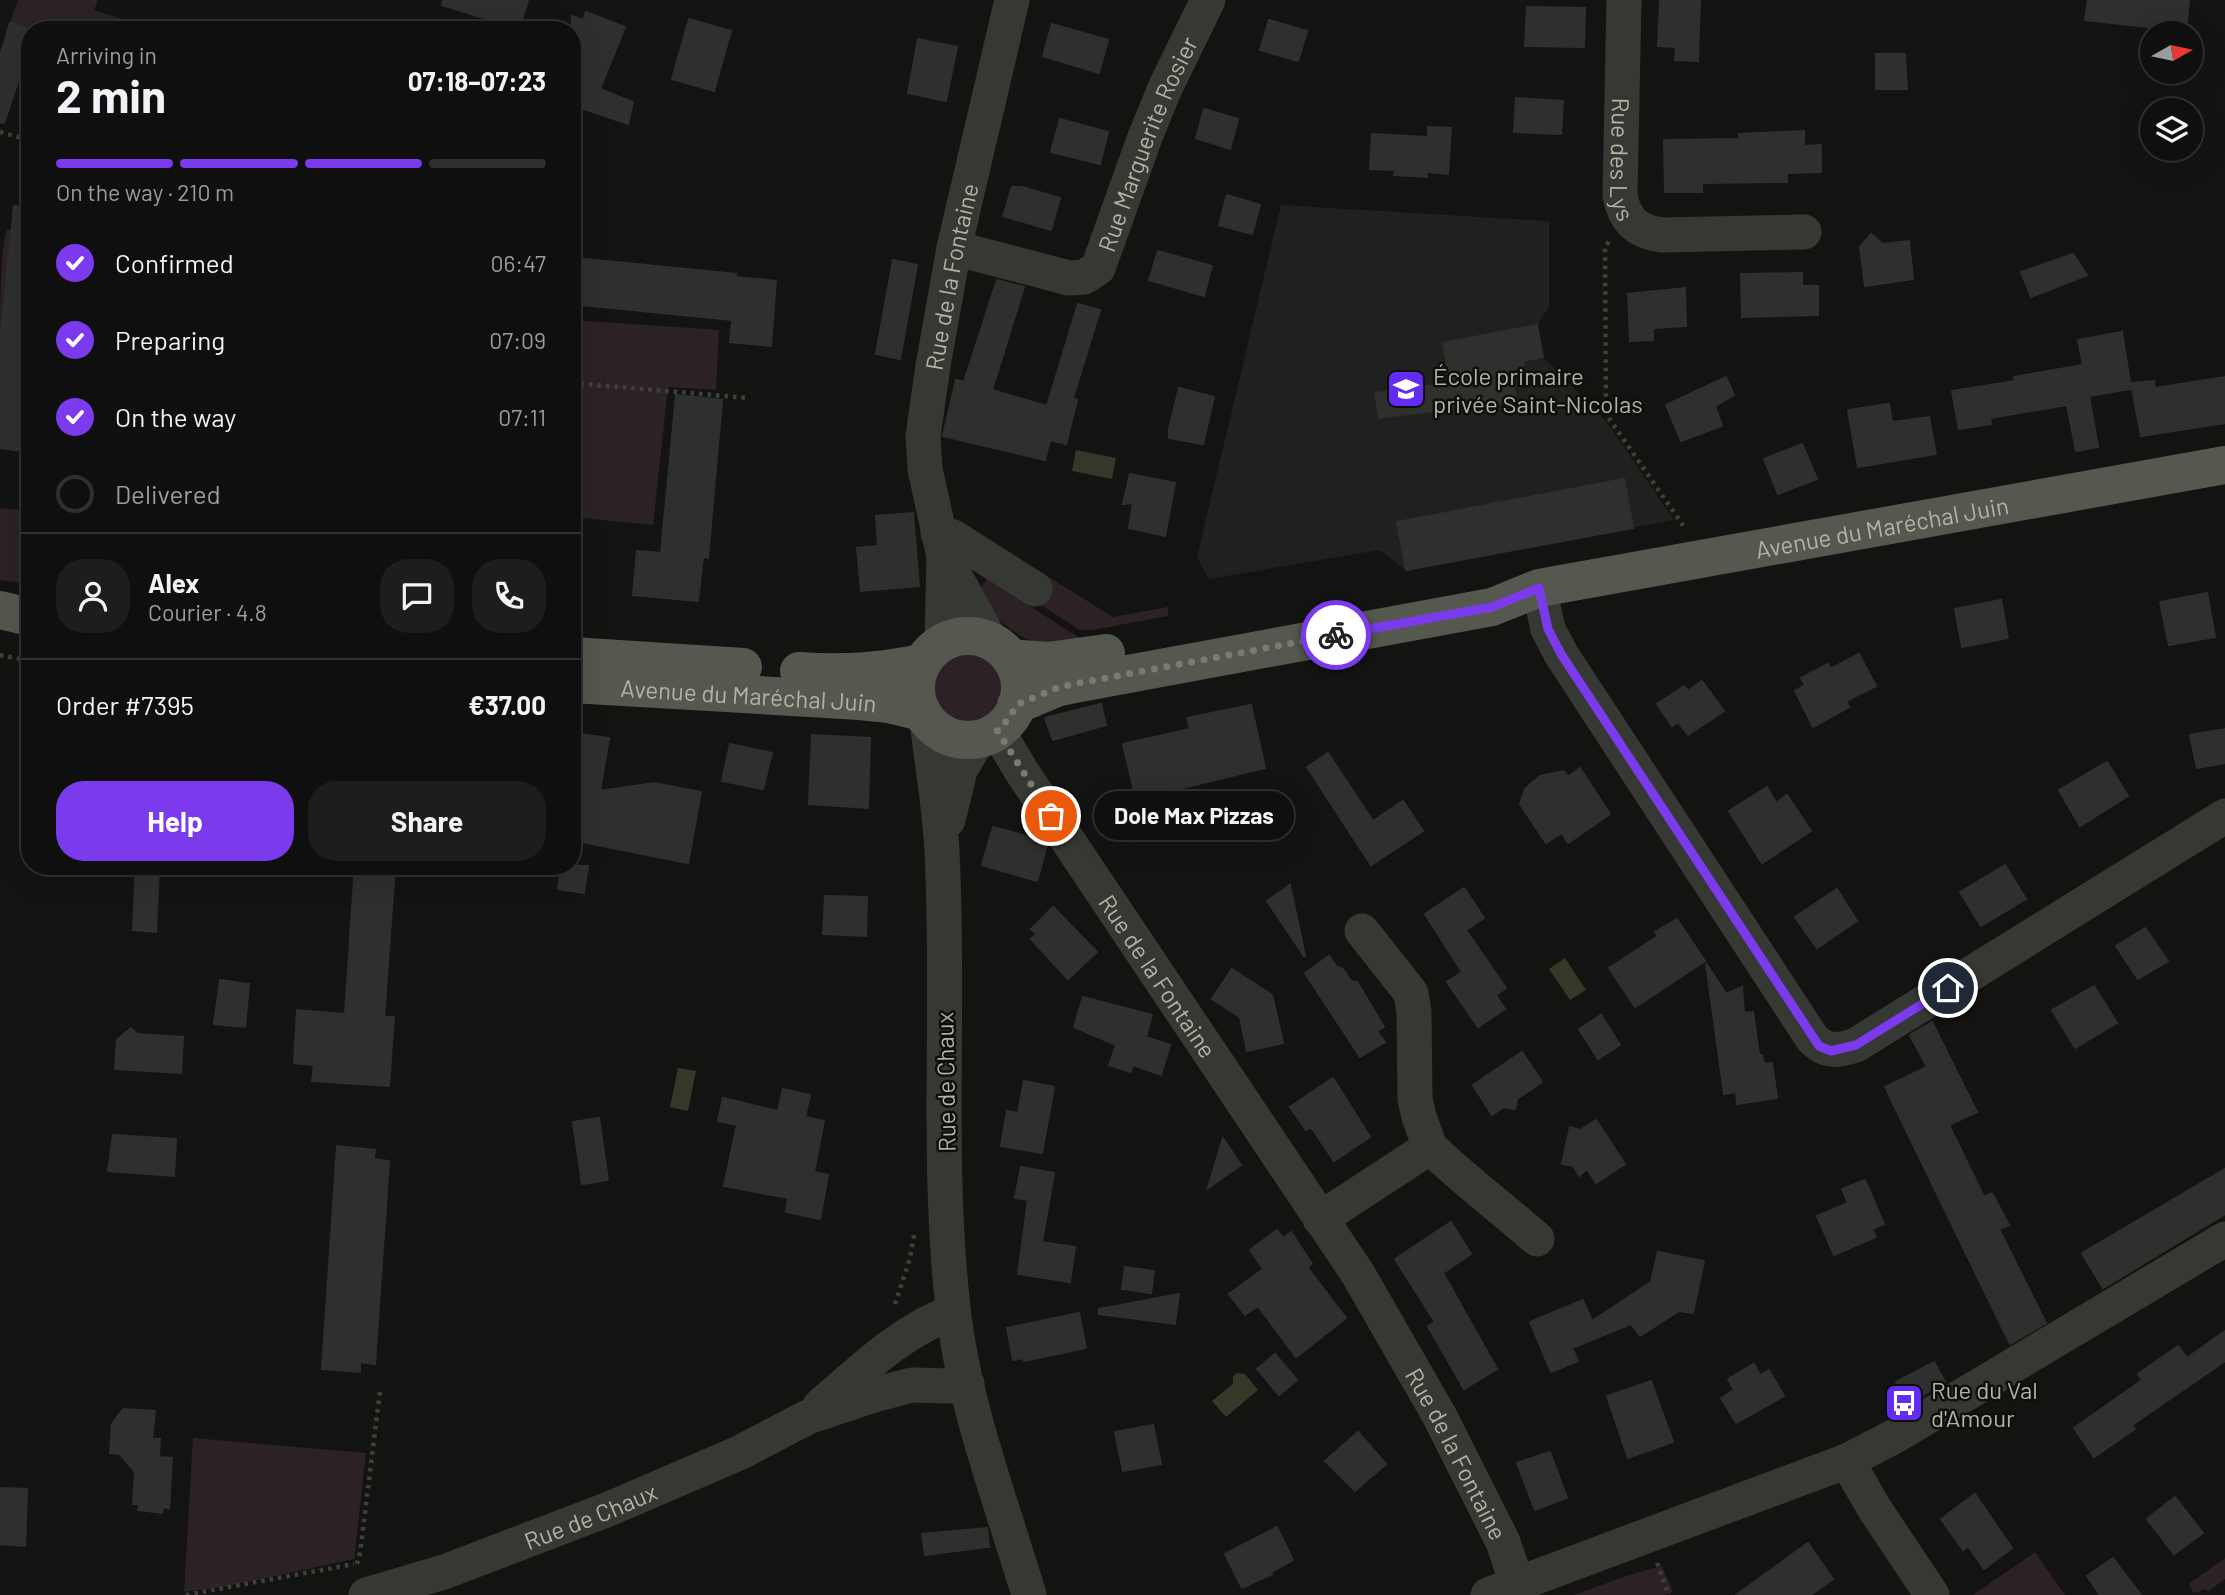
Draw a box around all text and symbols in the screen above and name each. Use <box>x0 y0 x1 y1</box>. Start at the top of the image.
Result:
north arrow <box>2140 21 2203 84</box>
map controls <box>2140 21 2203 161</box>
street label: Rue Marguerite Rosier <box>1091 31 1203 255</box>
text: Arriving in <box>56 41 157 69</box>
text: 07:18–07:23 <box>408 65 546 96</box>
text: 2 min <box>56 67 166 122</box>
street label: Rue des Lys <box>1605 97 1641 225</box>
button: layers <box>2140 98 2203 161</box>
text: On the way · 210 m <box>56 178 234 206</box>
street label: Rue de la Fontaine <box>918 180 983 372</box>
icon: check <box>56 244 94 282</box>
text: Confirmed <box>115 247 234 278</box>
text: 06:47 <box>491 249 546 277</box>
icon: check <box>56 321 94 359</box>
text: Preparing <box>115 324 225 355</box>
text: 07:09 <box>489 326 546 354</box>
place label: École primaire privée Saint-Nicolas <box>1433 361 1643 418</box>
school or university icon: École primaire privée Saint-Nicolas <box>1385 368 1427 410</box>
icon: check <box>56 398 94 436</box>
text: On the way <box>115 401 236 432</box>
text: 07:11 <box>498 403 546 431</box>
text: Delivered <box>115 478 221 509</box>
street label: Avenue du Maréchal Juin <box>1753 490 2011 563</box>
button: person <box>56 559 130 633</box>
button: chat <box>380 559 454 633</box>
button: phone <box>472 559 546 633</box>
text: Alex <box>148 567 199 598</box>
text: Courier · 4.8 <box>148 598 267 626</box>
courier <box>1301 600 1371 670</box>
icon: bike <box>1317 616 1355 654</box>
street label: Avenue du Maréchal Juin <box>620 672 878 717</box>
text: Order #7395 <box>56 689 194 720</box>
text: €37.00 <box>468 689 546 720</box>
button: Help <box>56 781 294 861</box>
button: Share <box>308 781 546 861</box>
pin <box>1021 786 1081 846</box>
callout: Dole Max Pizzas <box>1093 792 1292 840</box>
icon: bag <box>1032 797 1070 835</box>
text: Dole Max Pizzas <box>1114 801 1274 829</box>
street label: Rue de la Fontaine <box>1093 889 1223 1063</box>
pin <box>1918 958 1978 1018</box>
icon: home <box>1929 969 1967 1007</box>
street label: Rue de Chaux <box>929 1012 961 1152</box>
street label: Rue de la Fontaine <box>1400 1362 1514 1544</box>
place label: Rue du Val d'Amour <box>1931 1375 2038 1432</box>
bus stop icon: Rue du Val d'Amour <box>1883 1382 1925 1424</box>
street label: Rue de Chaux <box>520 1476 661 1555</box>

